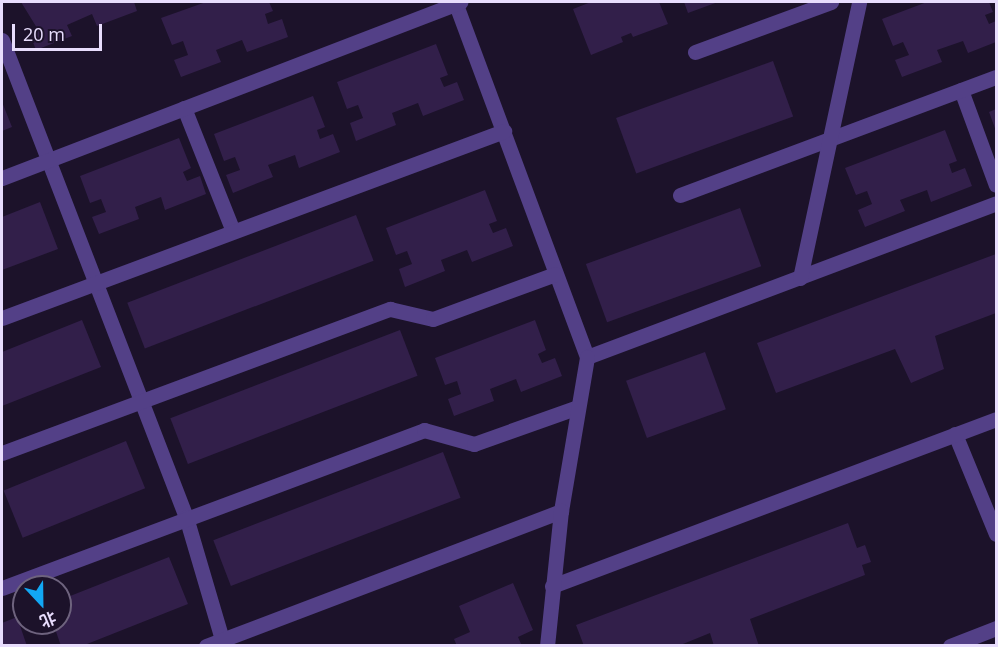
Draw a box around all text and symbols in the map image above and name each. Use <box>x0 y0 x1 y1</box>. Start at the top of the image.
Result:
scale bar <box>15 12 105 50</box>
text: 20 m <box>23 22 65 46</box>
north arrow <box>12 575 72 635</box>
text: 北 <box>36 607 60 633</box>

